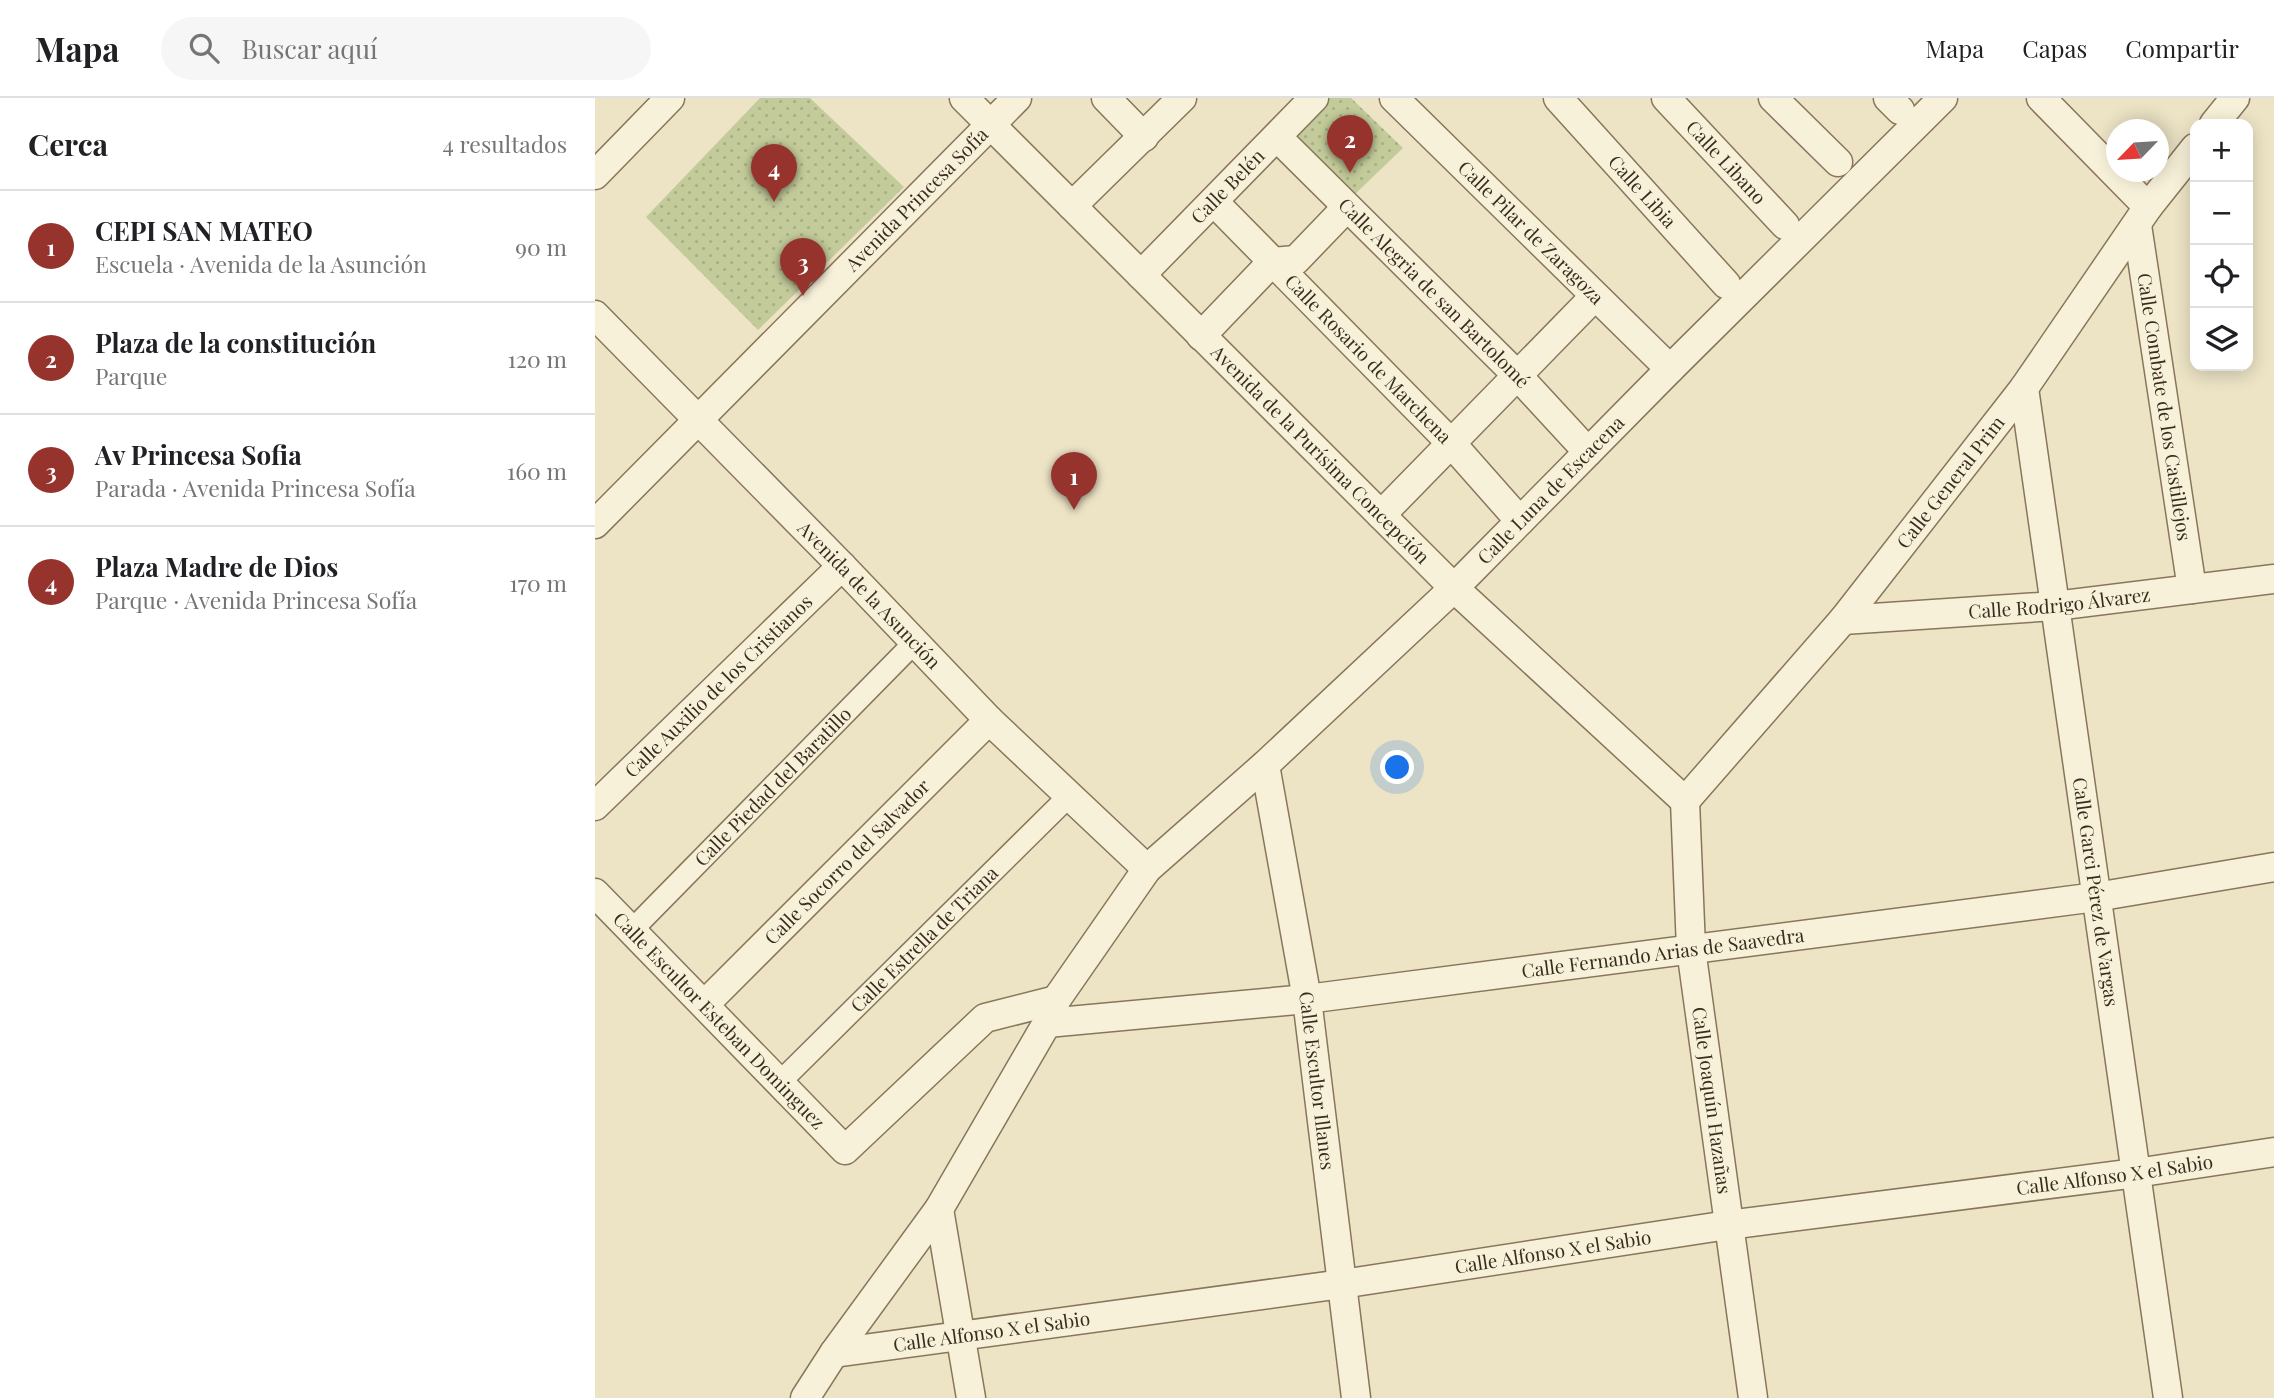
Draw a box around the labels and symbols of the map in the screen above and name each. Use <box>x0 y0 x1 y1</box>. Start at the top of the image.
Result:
street label: Calle Libano <box>1681 114 1773 209</box>
pin: 2 <box>1327 115 1373 173</box>
north arrow <box>2106 119 2169 182</box>
street label: Avenida Princesa Sofía <box>838 121 993 277</box>
street label: Calle Belén <box>1184 142 1270 229</box>
pin: 4 <box>751 144 797 202</box>
street label: Calle Libia <box>1603 149 1683 233</box>
street label: Calle Pilar de Zaragoza <box>1453 154 1611 310</box>
street label: Calle Alegria de san Bartolomé <box>1333 191 1536 393</box>
pin: 3 <box>780 238 826 296</box>
street label: Calle Rosario de Marchena <box>1280 268 1458 449</box>
street label: Calle Combate de los Castillejos <box>2132 271 2199 543</box>
street label: Avenida de la Purísima Concepción <box>1205 338 1437 569</box>
street label: Calle Luna de Escacena <box>1471 409 1630 569</box>
street label: Calle General Prim <box>1890 410 2010 553</box>
pin: 1 <box>1051 452 1097 510</box>
street label: Avenida de la Asunción <box>792 514 948 674</box>
street label: Calle Rodrigo Álvarez <box>1967 580 2152 624</box>
street label: Calle Auxilio de los Cristianos <box>618 588 817 783</box>
street label: Calle Piedad del Baratillo <box>688 701 856 871</box>
your location <box>1380 750 1414 784</box>
street label: Calle Socorro del Salvador <box>758 772 935 950</box>
street label: Calle Garci Pérez de Vargas <box>2068 775 2126 1008</box>
street label: Calle Estrella de Triana <box>844 859 1003 1017</box>
street label: Calle Escultor Esteban Dominguez <box>608 906 832 1134</box>
street label: Calle Fernando Arias de Saavedra <box>1520 921 1806 983</box>
street label: Calle Escultor Illanes <box>1294 989 1342 1171</box>
street label: Calle Joaquín Hazañas <box>1687 1005 1739 1195</box>
street label: Calle Alfonso X el Sabio <box>2015 1147 2215 1200</box>
street label: Calle Alfonso X el Sabio <box>1453 1223 1653 1279</box>
street label: Calle Alfonso X el Sabio <box>891 1304 1091 1357</box>

